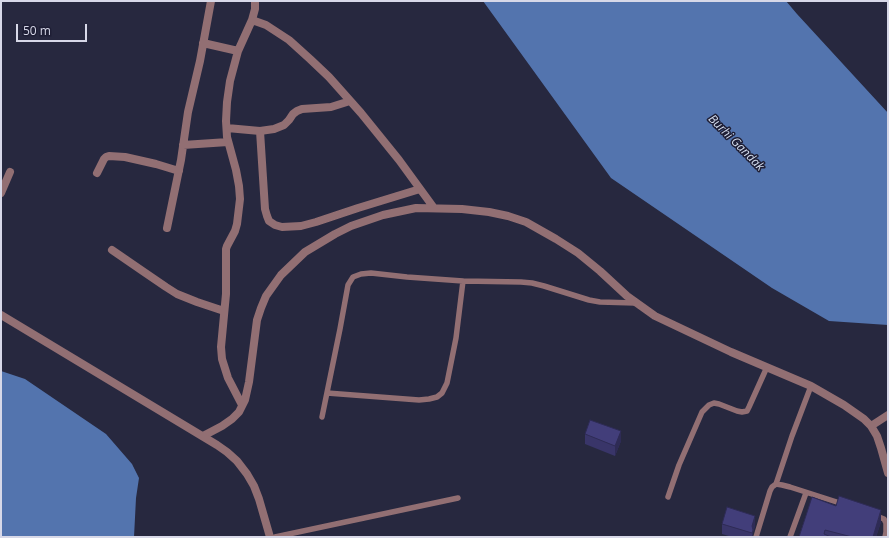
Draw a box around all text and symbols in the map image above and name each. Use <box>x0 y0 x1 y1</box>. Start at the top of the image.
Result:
scale bar <box>18 16 89 42</box>
text: 50 m <box>23 22 51 39</box>
water label: Burhi Gandak <box>705 112 767 174</box>

